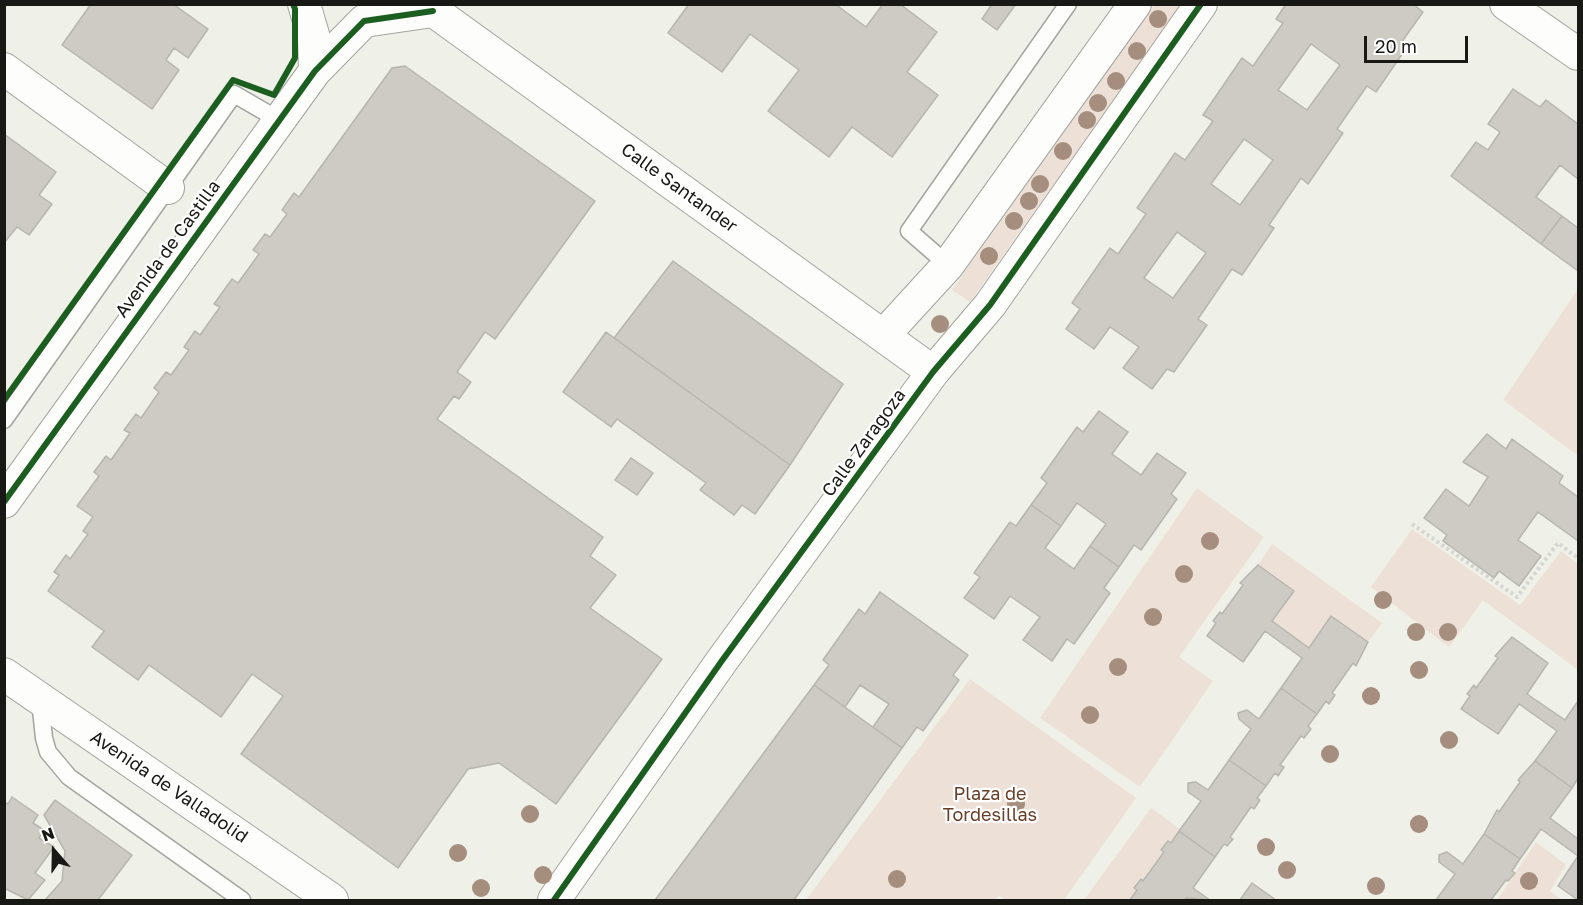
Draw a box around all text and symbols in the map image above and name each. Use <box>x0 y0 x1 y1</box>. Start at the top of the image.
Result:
scale bar <box>1367 24 1470 62</box>
text: 20 m <box>1375 35 1417 57</box>
street label: Calle Santander <box>617 139 741 237</box>
street label: Avenida de Castilla <box>111 176 225 322</box>
street label: Calle Zaragoza <box>818 385 910 501</box>
street label: Avenida de Valladolid <box>86 726 252 848</box>
park label: Plaza de Tordesillas <box>943 783 1037 826</box>
north arrow <box>24 821 84 881</box>
text: N <box>39 823 57 846</box>

